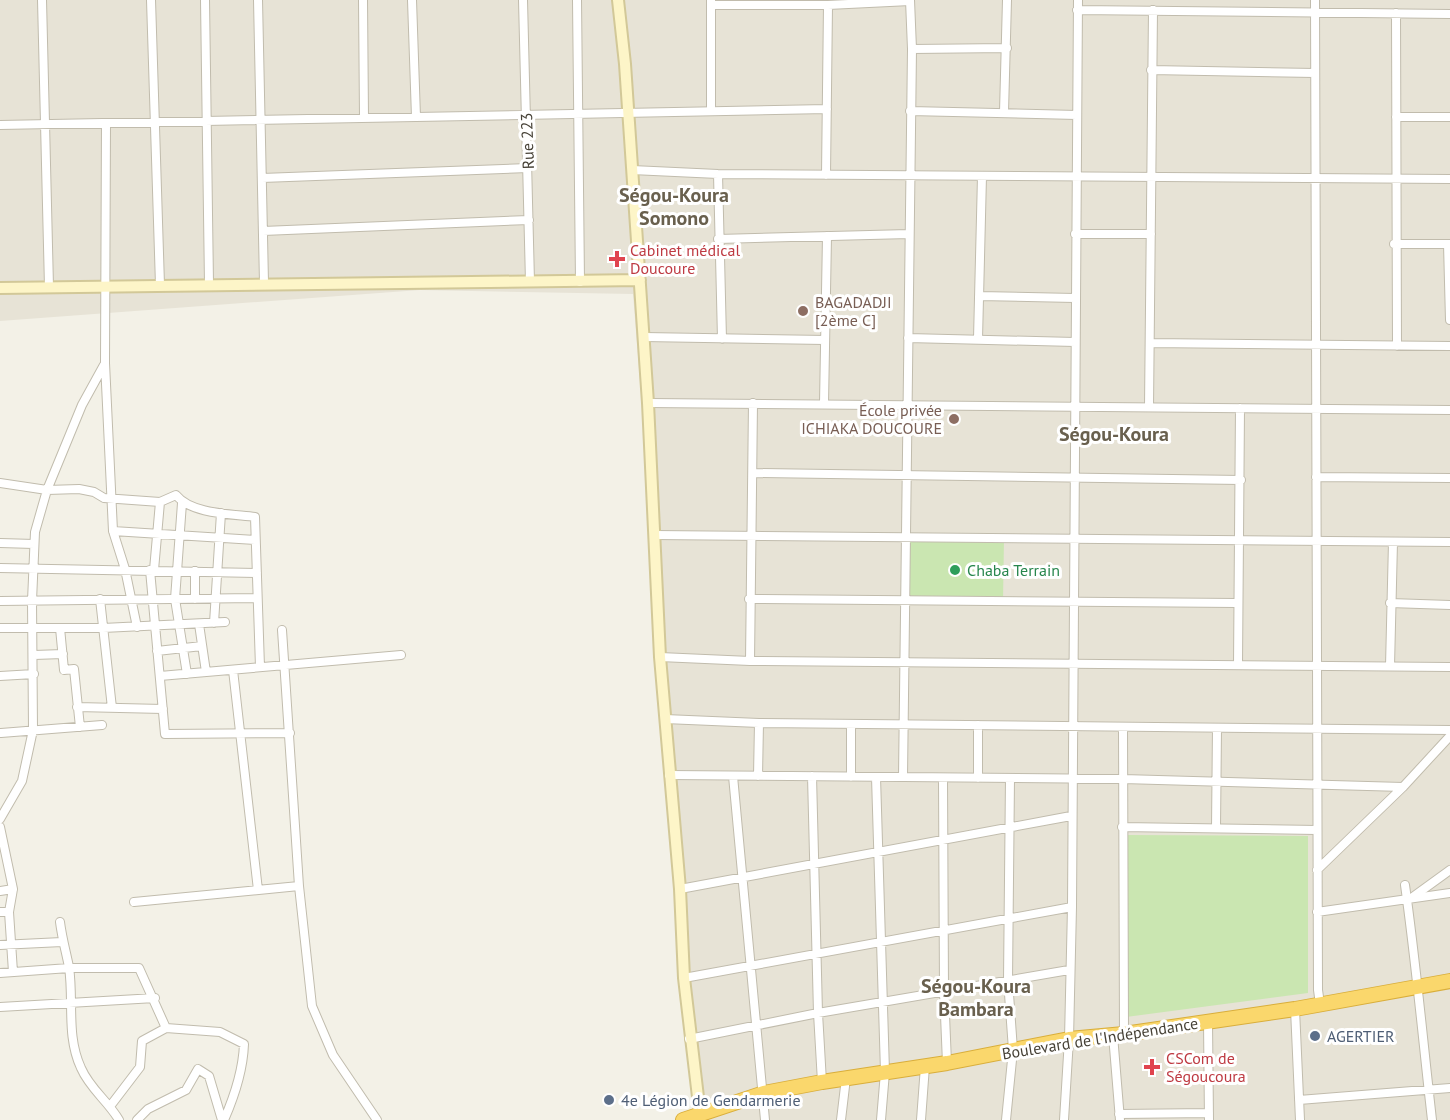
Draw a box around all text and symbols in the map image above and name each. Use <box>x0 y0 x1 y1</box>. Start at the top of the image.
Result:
street label: Rue 223 <box>516 112 538 170</box>
district label: Ségou-Koura Somono <box>619 182 729 231</box>
place label: Cabinet médical Doucoure <box>630 240 740 278</box>
marker: Cabinet médical Doucoure <box>608 250 626 268</box>
place label: BAGADADJI [2ème C] <box>815 292 892 330</box>
marker: BAGADADJI [2ème C] <box>796 304 810 318</box>
place label: École privée ICHIAKA DOUCOURE <box>801 400 942 438</box>
marker: École privée ICHIAKA DOUCOURE <box>947 412 961 426</box>
district label: Ségou-Koura <box>1059 421 1169 447</box>
place label: Chaba Terrain <box>967 560 1060 580</box>
marker: Chaba Terrain <box>948 563 962 577</box>
district label: Ségou-Koura Bambara <box>921 973 1031 1022</box>
street label: Boulevard de l'Indépendance <box>1001 1013 1199 1063</box>
place label: AGERTIER <box>1327 1026 1395 1046</box>
marker: AGERTIER <box>1308 1029 1322 1043</box>
place label: CSCom de Ségoucoura <box>1166 1048 1246 1086</box>
marker: CSCom de Ségoucoura <box>1143 1058 1161 1076</box>
place label: 4e Légion de Gendarmerie <box>621 1090 801 1110</box>
marker: 4e Légion de Gendarmerie <box>602 1093 616 1107</box>

